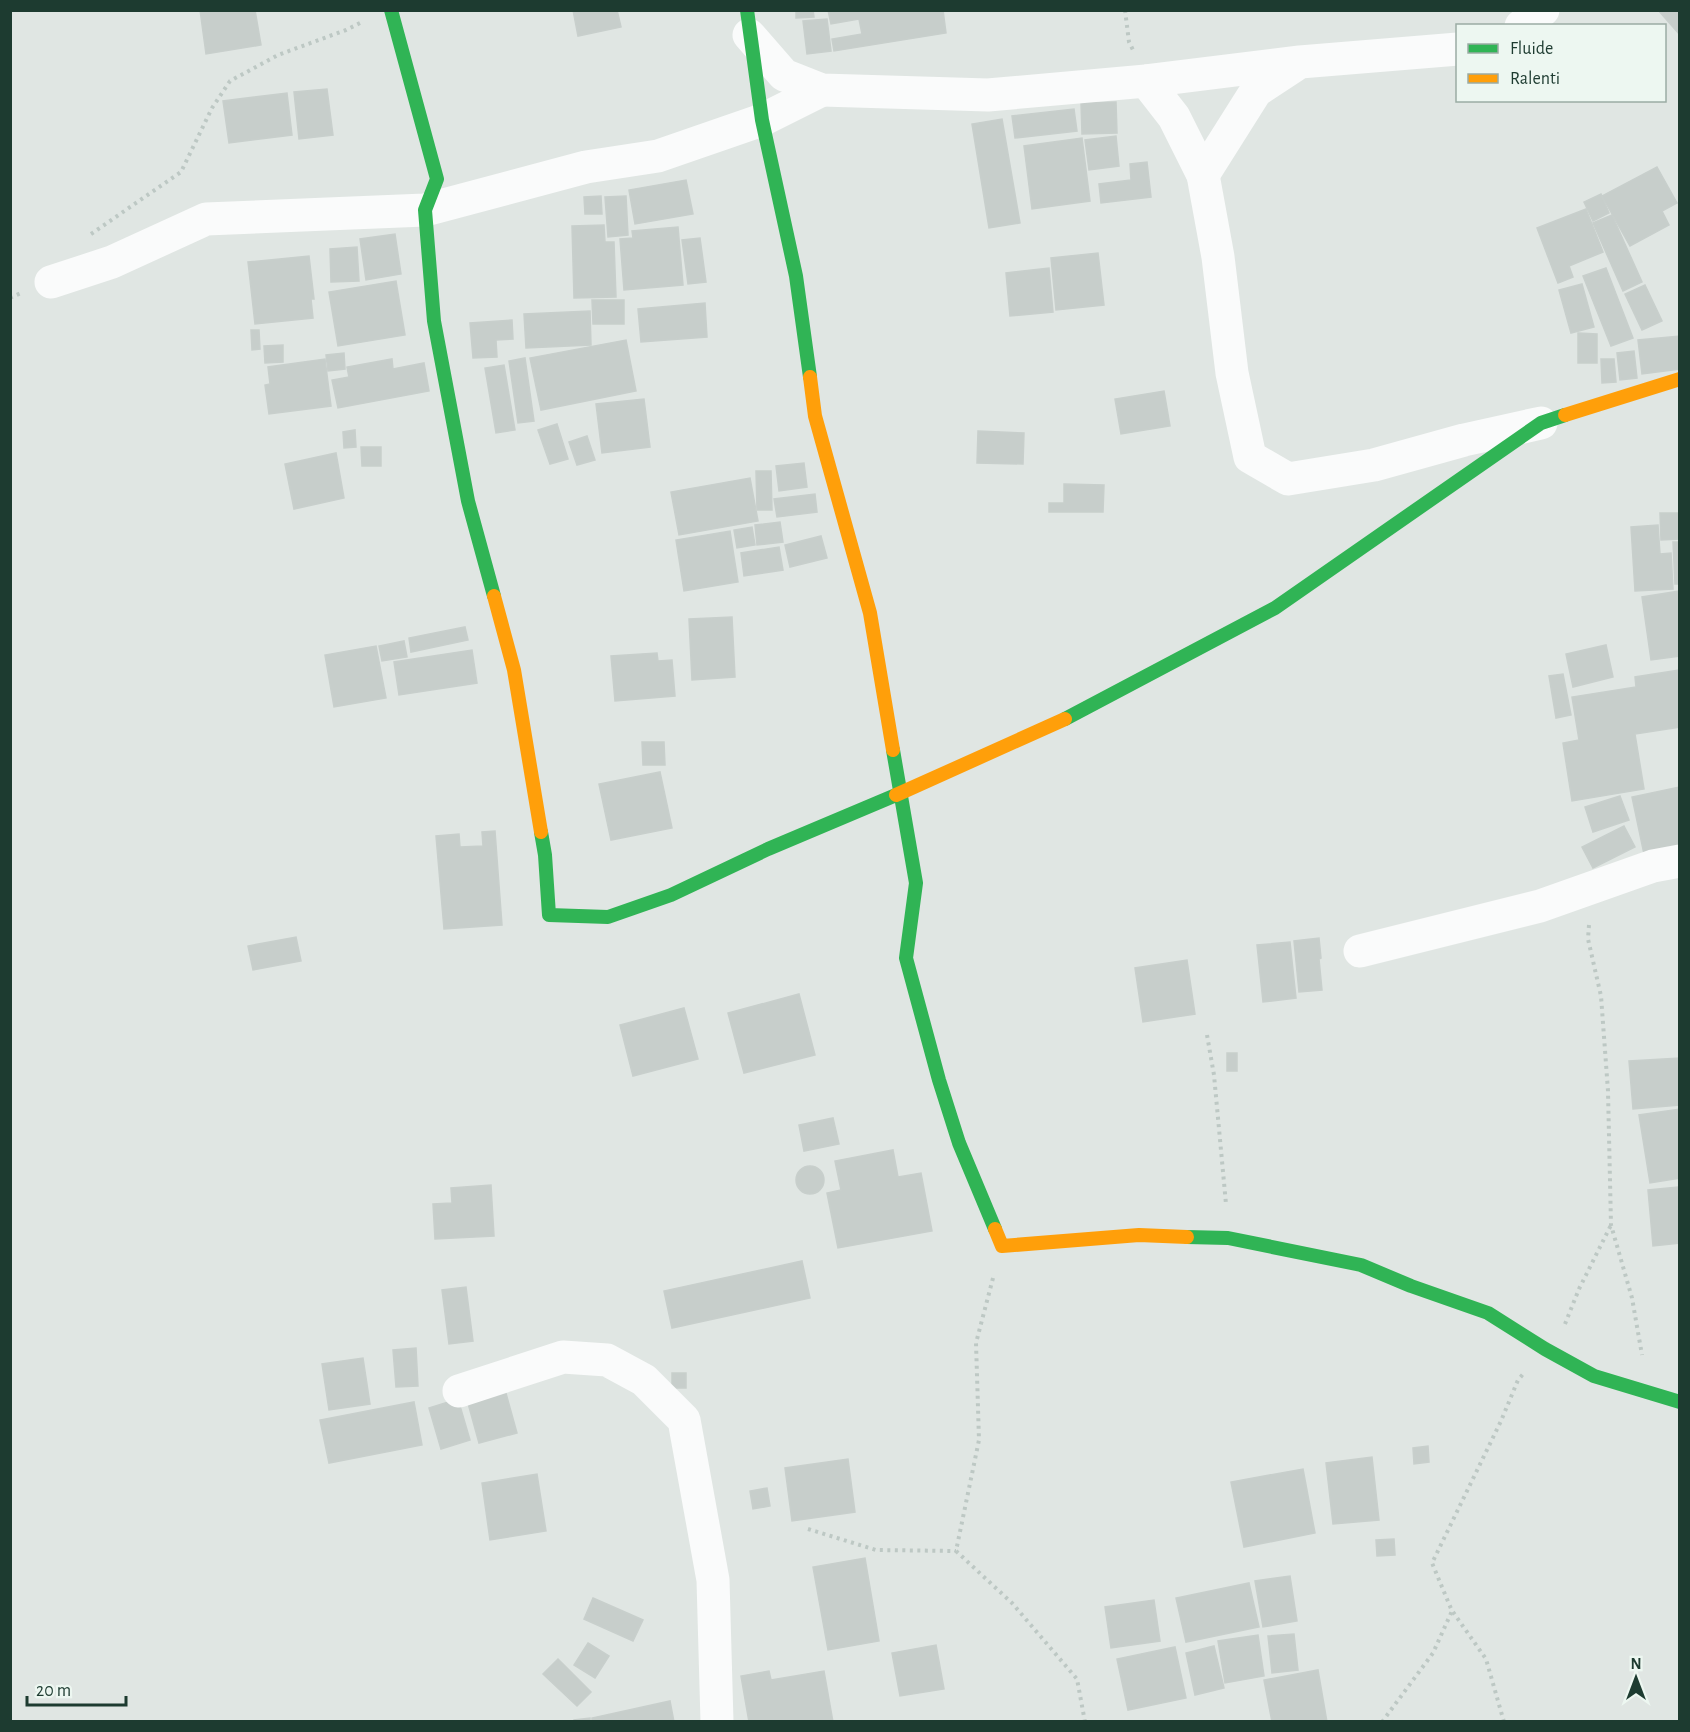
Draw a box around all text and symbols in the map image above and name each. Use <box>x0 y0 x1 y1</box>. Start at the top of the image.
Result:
legend <box>1456 24 1666 102</box>
text: Fluide <box>1510 40 1553 58</box>
text: Ralenti <box>1510 70 1560 88</box>
north arrow <box>1606 1648 1666 1708</box>
text: N <box>1630 1656 1642 1672</box>
scale bar <box>27 1669 126 1707</box>
text: 20 m <box>36 1682 71 1700</box>

